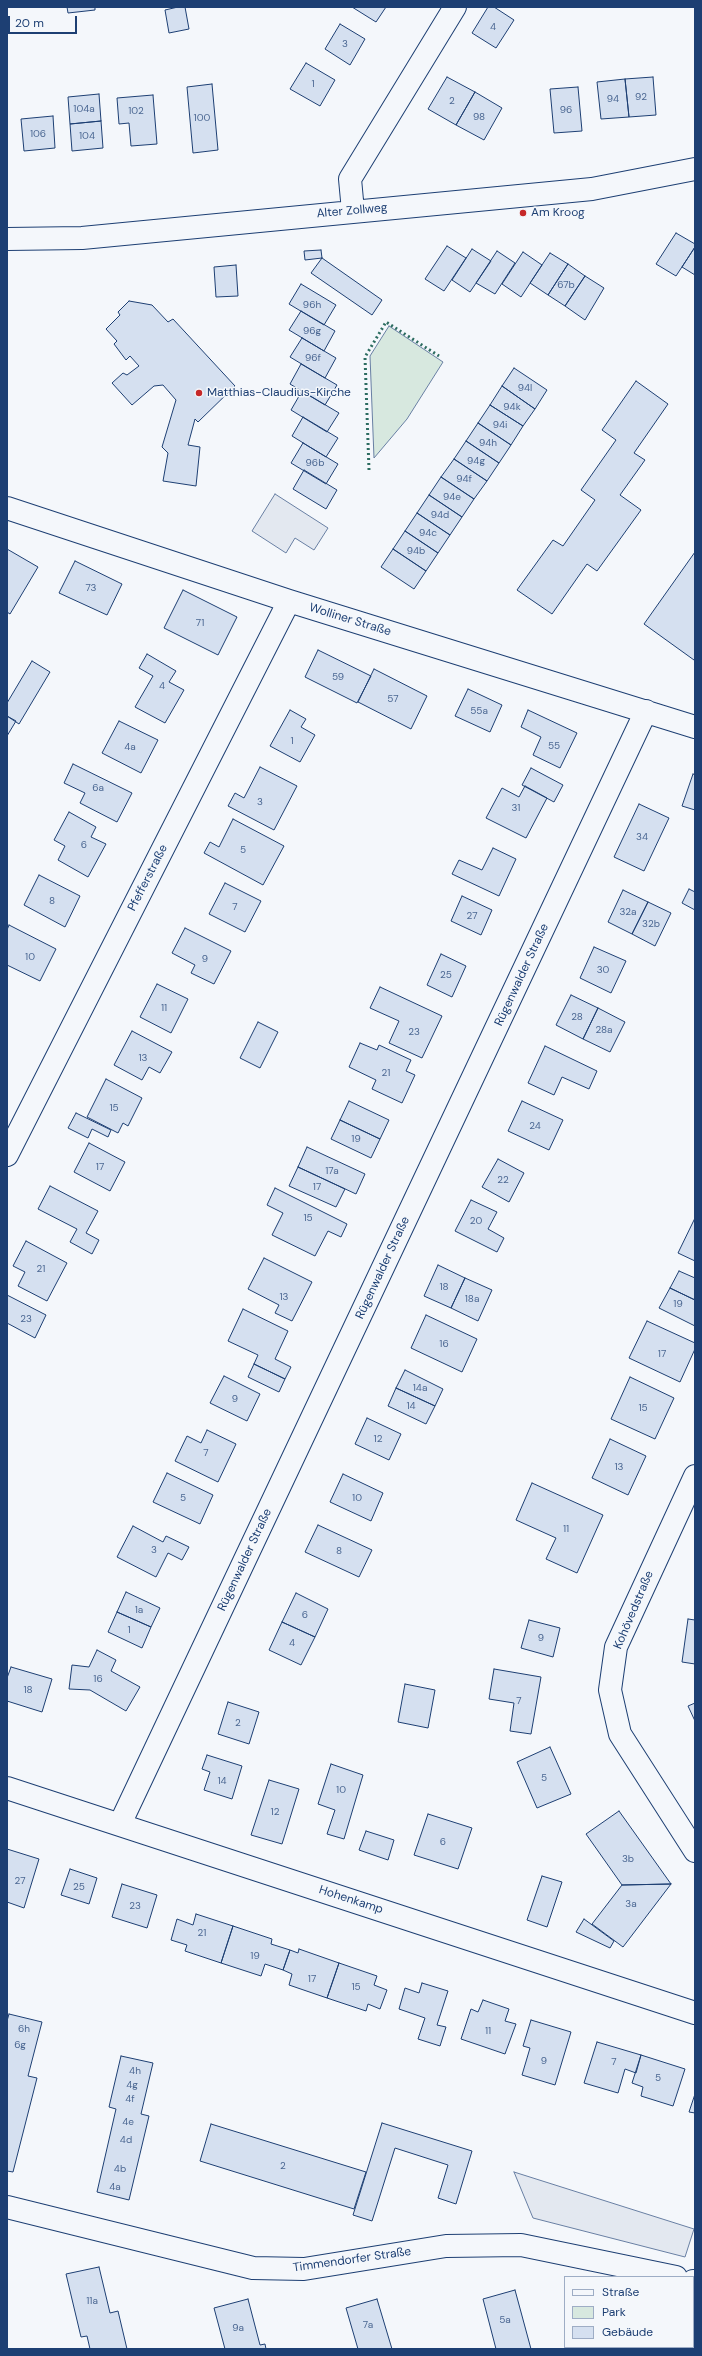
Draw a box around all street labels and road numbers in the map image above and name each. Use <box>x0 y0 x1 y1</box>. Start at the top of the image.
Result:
street label: Alter Zollweg <box>316 201 388 221</box>
street label: Wolliner Straße <box>307 601 393 639</box>
street label: Pfefferstraße <box>125 842 171 914</box>
street label: Rügenwalder Straße <box>492 921 552 1029</box>
street label: Rügenwalder Straße <box>353 1214 413 1322</box>
street label: Rügenwalder Straße <box>215 1506 275 1614</box>
street label: Kohövedstraße <box>611 1569 657 1651</box>
street label: Hohenkamp <box>317 1883 385 1917</box>
street label: Timmendorfer Straße <box>292 2245 412 2275</box>

